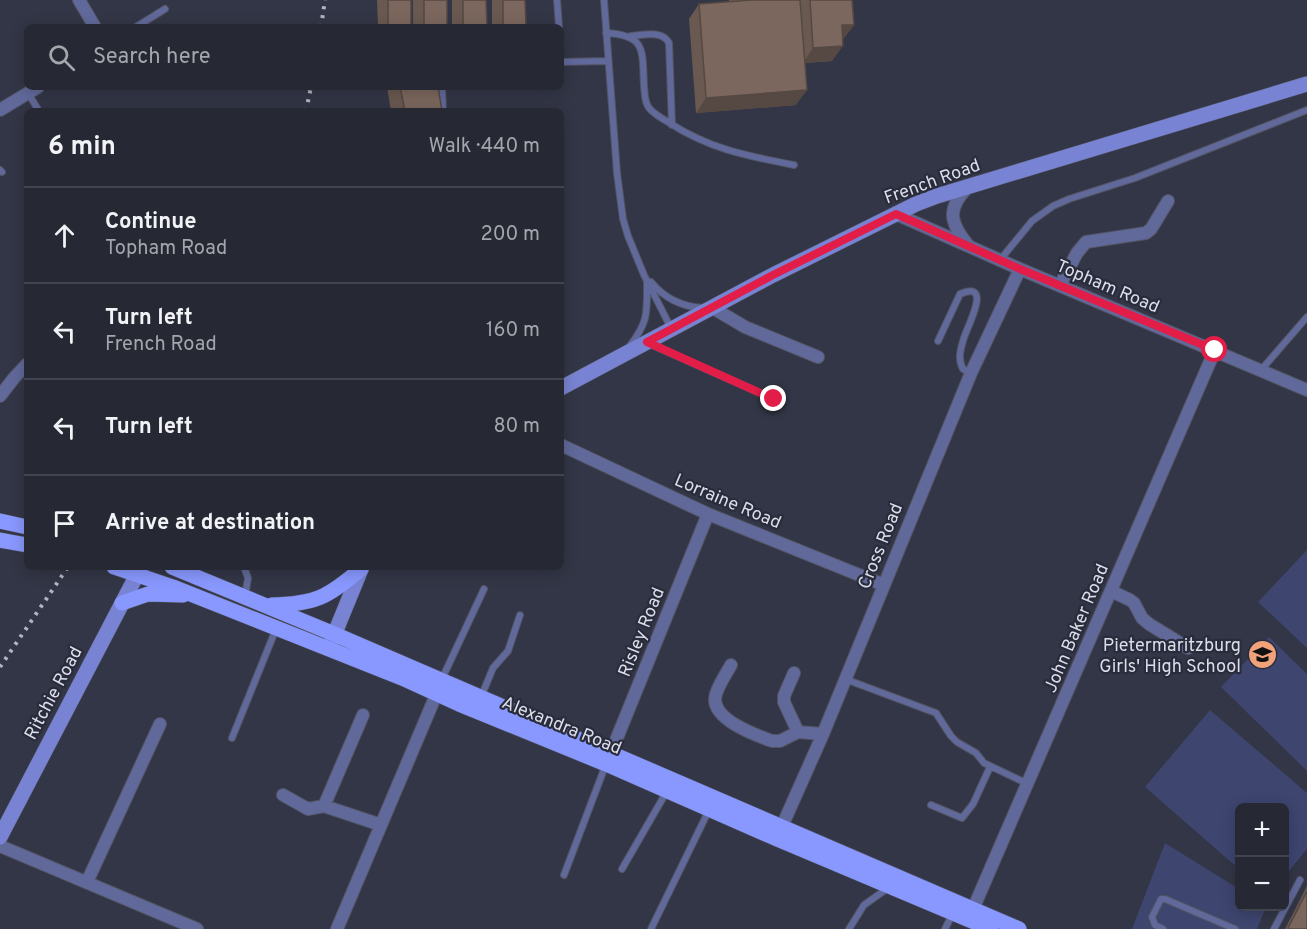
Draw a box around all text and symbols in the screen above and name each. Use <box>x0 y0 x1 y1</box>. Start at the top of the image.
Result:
search box <box>24 24 564 90</box>
icon: search <box>45 41 78 74</box>
text: Search here <box>93 44 211 71</box>
text: 6 min <box>48 131 116 164</box>
text: Walk · 440 m <box>429 134 540 160</box>
street label: French Road <box>881 154 984 210</box>
text: Continue <box>105 209 196 236</box>
icon: ahead <box>48 219 81 252</box>
text: 200 m <box>481 222 540 248</box>
text: Topham Road <box>105 236 227 262</box>
street label: Topham Road <box>1052 255 1163 319</box>
text: Turn left <box>105 305 193 332</box>
icon: left <box>48 315 81 348</box>
text: 160 m <box>486 318 540 344</box>
text: French Road <box>105 332 217 358</box>
route start <box>1201 336 1227 362</box>
route end <box>760 385 786 411</box>
icon: left <box>48 411 81 444</box>
text: Turn left <box>105 414 193 441</box>
text: 80 m <box>494 414 540 440</box>
street label: Lorraine Road <box>671 470 784 535</box>
street label: Cross Road <box>854 500 909 593</box>
icon: arrive <box>48 507 81 540</box>
text: Arrive at destination <box>105 510 315 537</box>
street label: John Baker Road <box>1040 561 1115 697</box>
street label: Risley Road <box>614 584 671 681</box>
place label: Pietermaritzburg Girls' High School <box>1099 635 1241 679</box>
school or university icon: Pietermaritzburg Girls' High School <box>1246 639 1278 671</box>
street label: Ritchie Road <box>20 643 89 744</box>
street label: Alexandra Road <box>498 692 625 761</box>
map controls <box>1235 803 1289 911</box>
button: + <box>1235 803 1289 857</box>
button: − <box>1235 857 1289 911</box>

